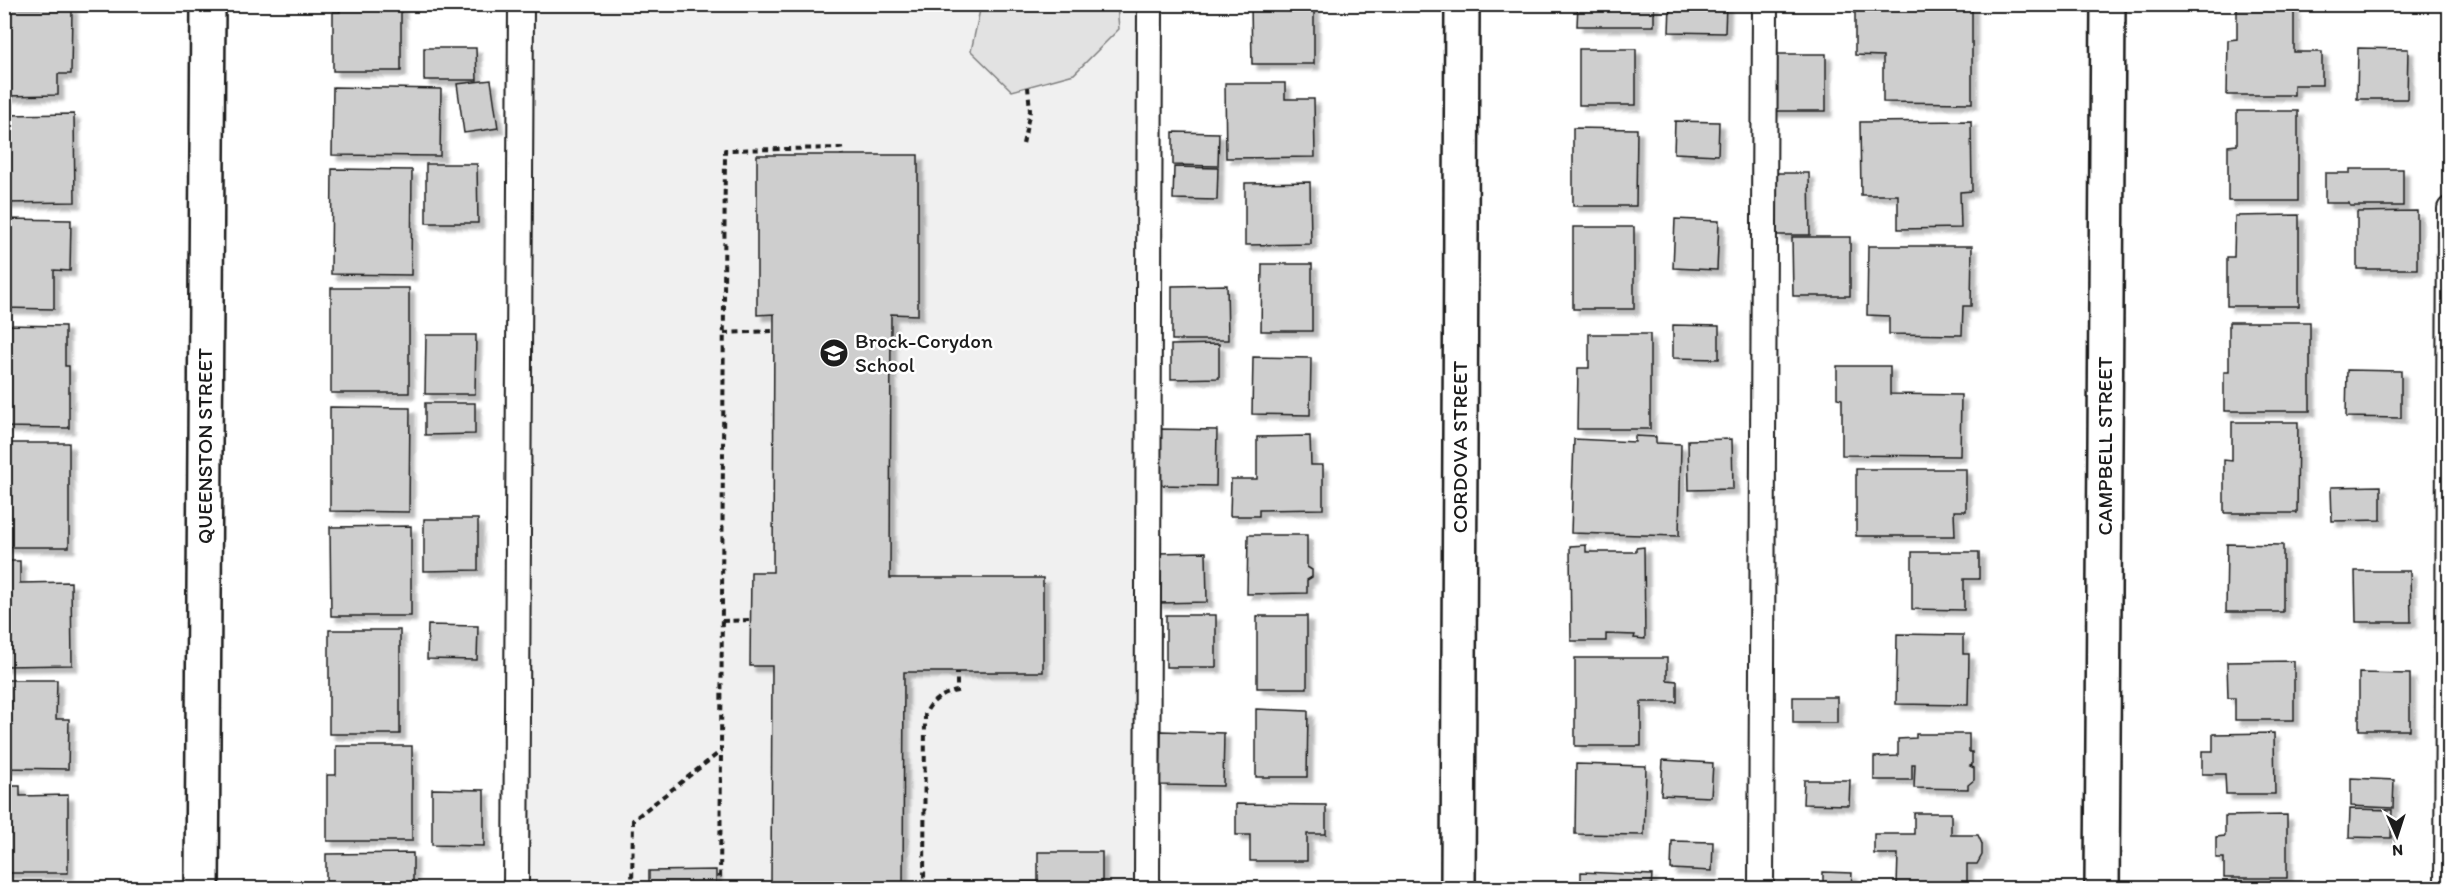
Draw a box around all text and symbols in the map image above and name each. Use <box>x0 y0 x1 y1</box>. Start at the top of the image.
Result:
place label: Brock-Corydon School <box>855 328 993 377</box>
school or university icon: Brock-Corydon School <box>818 337 850 369</box>
street label: QUEENSTON STREET <box>192 348 217 544</box>
street label: CAMPBELL STREET <box>2092 356 2117 536</box>
street label: CORDOVA STREET <box>1447 360 1472 533</box>
north arrow <box>2367 806 2427 866</box>
text: N <box>2392 841 2404 860</box>

